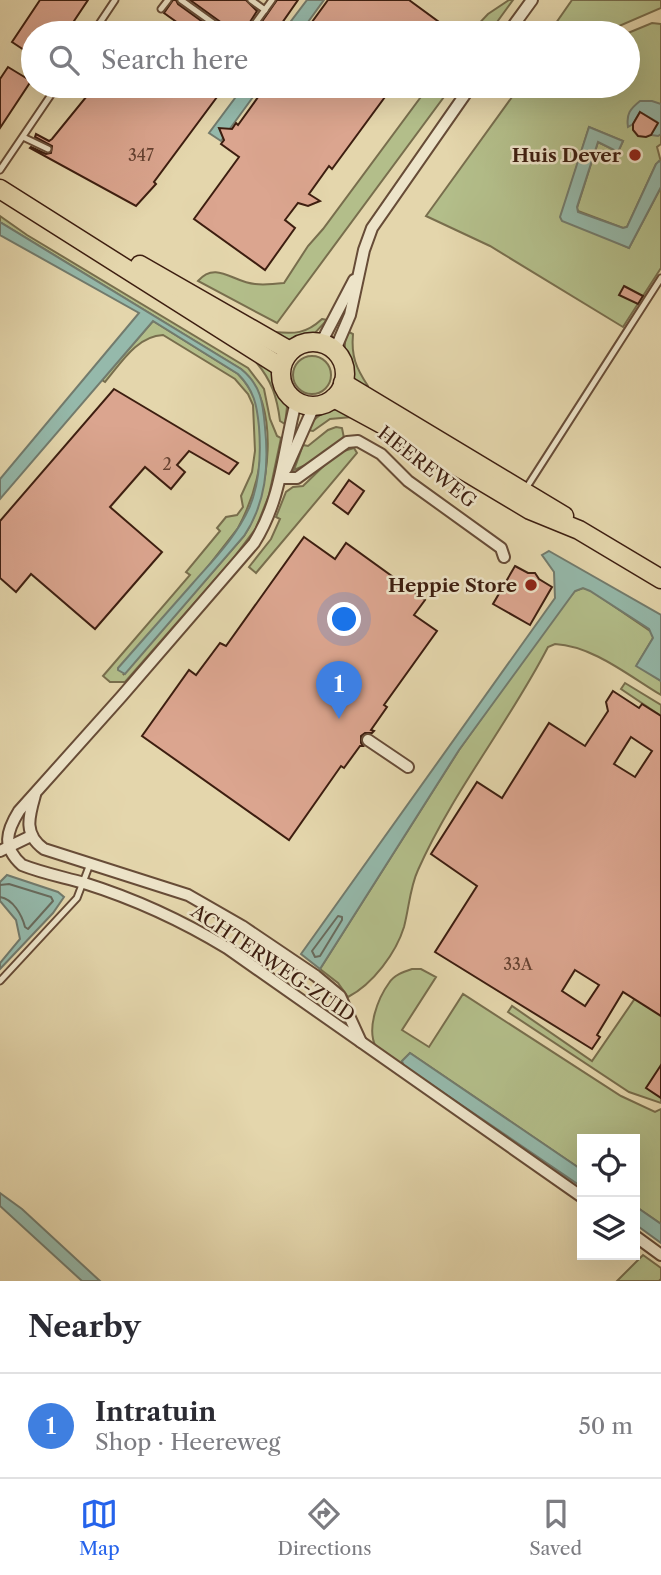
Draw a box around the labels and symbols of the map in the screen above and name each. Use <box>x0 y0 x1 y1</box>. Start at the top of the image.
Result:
place label: Huis Dever <box>512 144 622 167</box>
house number: 347 <box>128 145 154 165</box>
marker: Huis Dever <box>627 147 643 163</box>
street label: HEEREWEG <box>373 421 481 513</box>
house number: 2 <box>162 454 172 474</box>
place label: Heppie Store <box>388 574 517 597</box>
marker: Heppie Store <box>523 577 539 593</box>
your location <box>327 602 361 636</box>
pin: 1 <box>316 661 362 719</box>
street label: ACHTERWEG-ZUID <box>186 899 359 1026</box>
house number: 33A <box>503 954 534 974</box>

